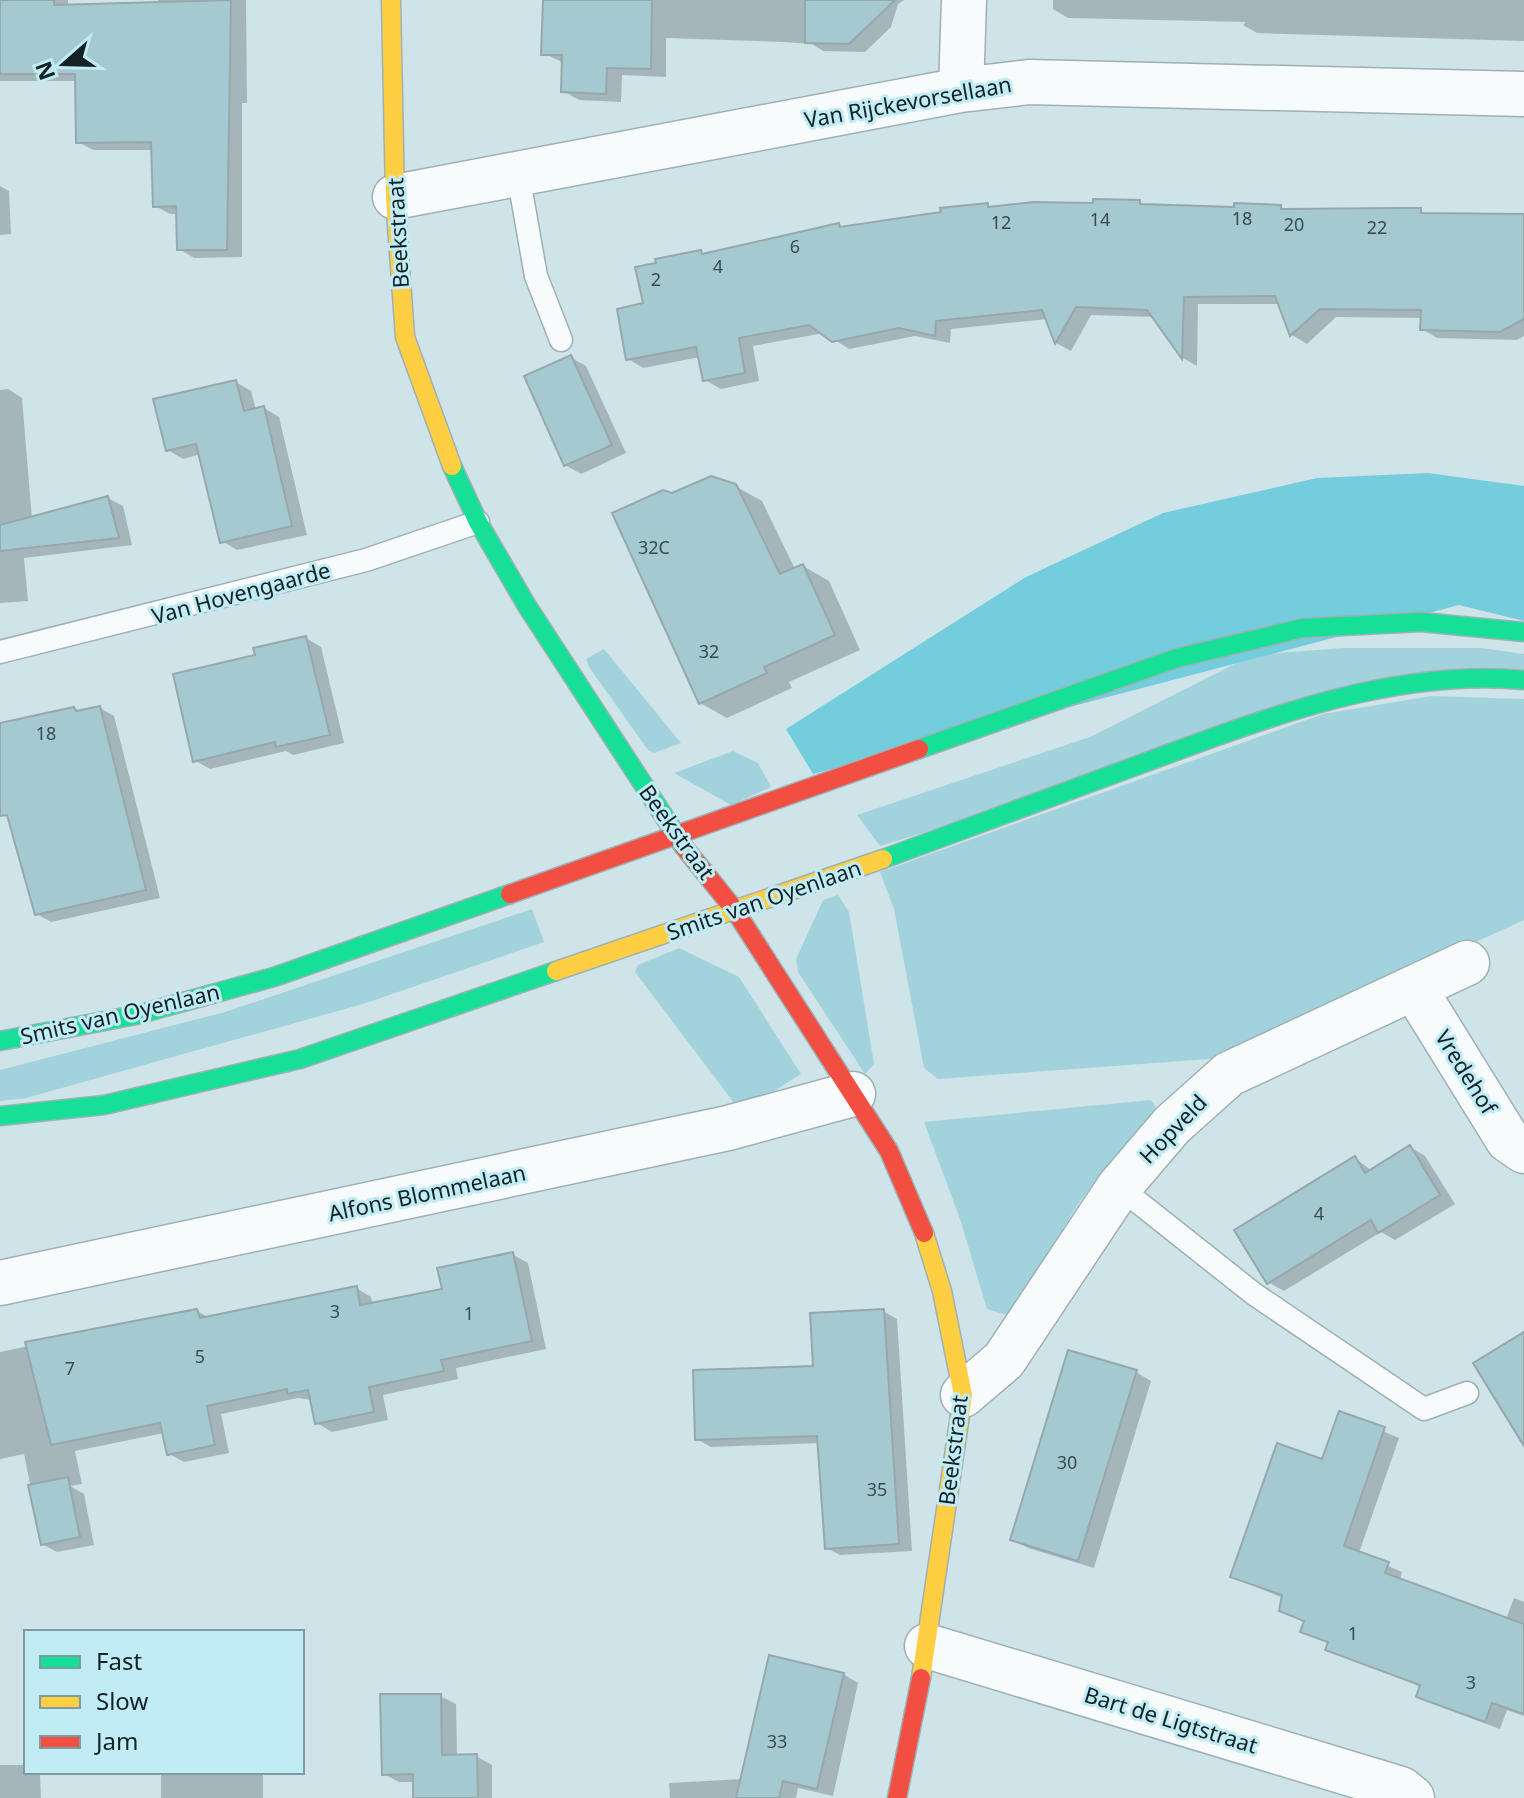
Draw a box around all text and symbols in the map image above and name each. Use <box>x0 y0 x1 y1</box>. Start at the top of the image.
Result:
north arrow <box>24 24 104 104</box>
text: N <box>27 58 61 85</box>
street label: Van Rijckevorsellaan <box>802 68 1014 134</box>
street label: Beekstraat <box>379 177 415 289</box>
house number: 18 <box>1232 206 1252 230</box>
house number: 14 <box>1090 207 1110 231</box>
house number: 12 <box>991 210 1011 234</box>
house number: 20 <box>1284 212 1304 236</box>
house number: 22 <box>1367 215 1387 239</box>
house number: 6 <box>790 234 800 258</box>
house number: 4 <box>713 254 723 278</box>
house number: 2 <box>651 267 661 291</box>
house number: 32C <box>638 535 670 559</box>
street label: Van Hovengaarde <box>148 554 333 630</box>
house number: 32 <box>699 639 719 663</box>
house number: 18 <box>36 721 56 745</box>
street label: Beekstraat <box>633 778 722 885</box>
street label: Smits van Oyenlaan <box>662 852 865 946</box>
street label: Smits van Oyenlaan <box>17 975 222 1051</box>
street label: Vredehof <box>1429 1023 1505 1121</box>
street label: Hopveld <box>1132 1087 1213 1169</box>
street label: Alfons Blommelaan <box>325 1156 528 1228</box>
house number: 4 <box>1314 1201 1324 1225</box>
house number: 3 <box>330 1299 340 1323</box>
house number: 1 <box>464 1301 474 1325</box>
house number: 5 <box>195 1344 205 1368</box>
house number: 7 <box>65 1356 75 1380</box>
street label: Beekstraat <box>930 1393 974 1507</box>
house number: 30 <box>1057 1450 1077 1474</box>
house number: 35 <box>867 1477 887 1501</box>
house number: 1 <box>1348 1621 1358 1645</box>
legend <box>24 1630 304 1774</box>
text: Fast <box>96 1644 142 1677</box>
house number: 3 <box>1466 1670 1476 1694</box>
street label: Bart de Ligtstraat <box>1081 1678 1262 1760</box>
text: Slow <box>96 1684 148 1717</box>
text: Jam <box>94 1724 138 1757</box>
house number: 33 <box>767 1729 787 1753</box>

